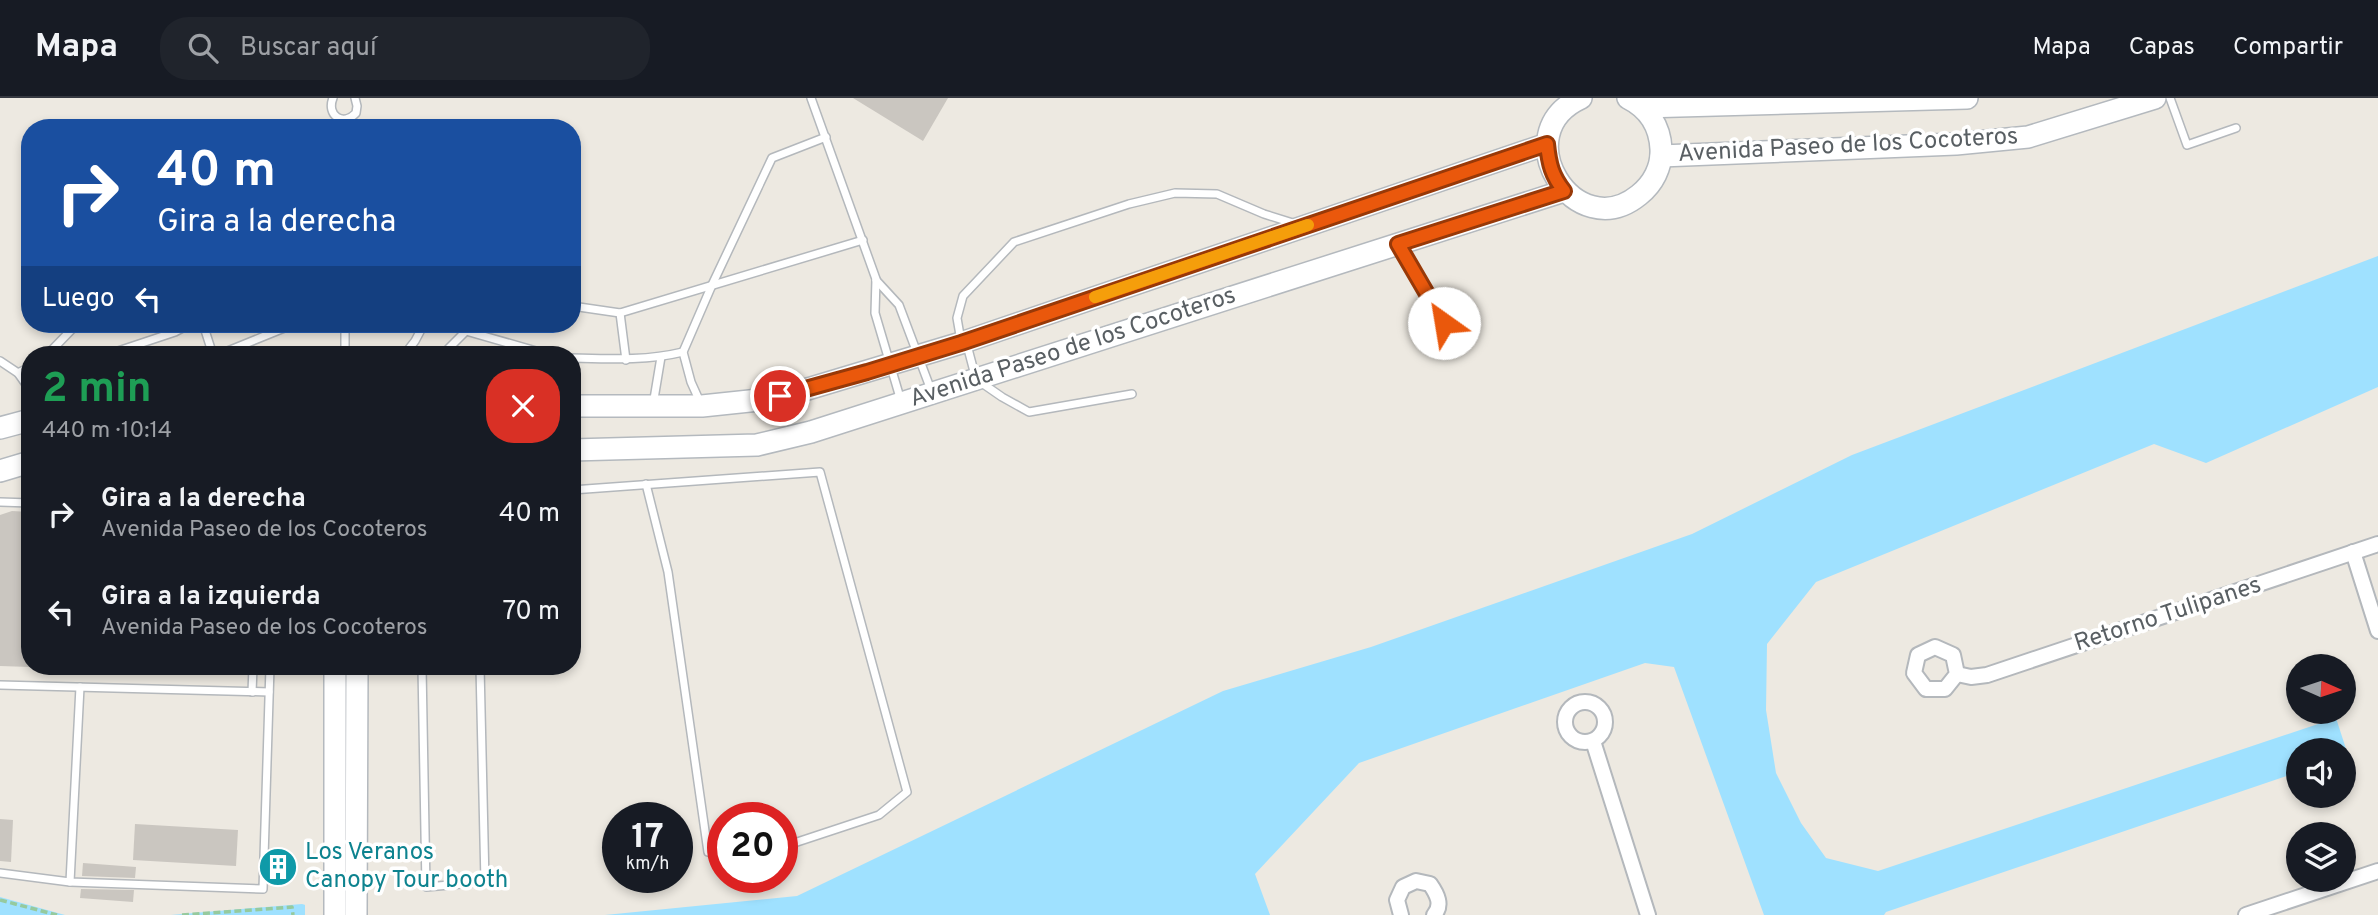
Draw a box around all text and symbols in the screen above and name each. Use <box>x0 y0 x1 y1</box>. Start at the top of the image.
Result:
search box <box>160 17 650 80</box>
text: Mapa <box>35 27 118 69</box>
icon: search <box>184 29 222 67</box>
text: Buscar aquí <box>240 32 377 65</box>
text: Mapa <box>2033 33 2091 63</box>
text: Capas <box>2129 33 2195 63</box>
text: Compartir <box>2233 33 2343 63</box>
street label: Avenida Paseo de los Cocoteros <box>1677 122 2019 170</box>
text: 40 m <box>157 142 276 204</box>
icon: right <box>42 147 133 238</box>
text: Gira a la derecha <box>157 203 396 243</box>
icon: left <box>129 280 167 318</box>
street label: Avenida Paseo de los Cocoteros <box>906 281 1240 415</box>
text: Luego <box>42 283 115 316</box>
position arrow <box>1407 286 1481 360</box>
text: 2 min <box>42 364 152 417</box>
pin <box>750 366 810 426</box>
button: close <box>486 369 560 443</box>
icon: arrive <box>761 377 799 415</box>
text: 440 m · 10:14 <box>42 417 172 446</box>
text: Gira a la derecha <box>101 483 306 516</box>
icon: right <box>42 495 80 533</box>
text: 40 m <box>499 498 560 531</box>
text: Avenida Paseo de los Cocoteros <box>101 516 428 545</box>
street label: Retorno Tulipanes <box>2071 571 2265 659</box>
text: Gira a la izquierda <box>101 581 320 614</box>
icon: left <box>42 593 80 631</box>
text: 70 m <box>502 596 560 629</box>
text: Avenida Paseo de los Cocoteros <box>101 614 428 643</box>
north arrow <box>2286 654 2356 724</box>
map controls <box>2286 654 2356 892</box>
button: sound <box>2286 738 2356 808</box>
speed limit sign: 20 <box>707 802 798 893</box>
text: 17 <box>631 816 664 860</box>
button: layers <box>2286 822 2356 892</box>
place label: Los Veranos Canopy Tour booth <box>305 838 508 896</box>
building icon: Los Veranos Canopy Tour booth <box>257 846 299 888</box>
text: km/h <box>626 853 669 876</box>

